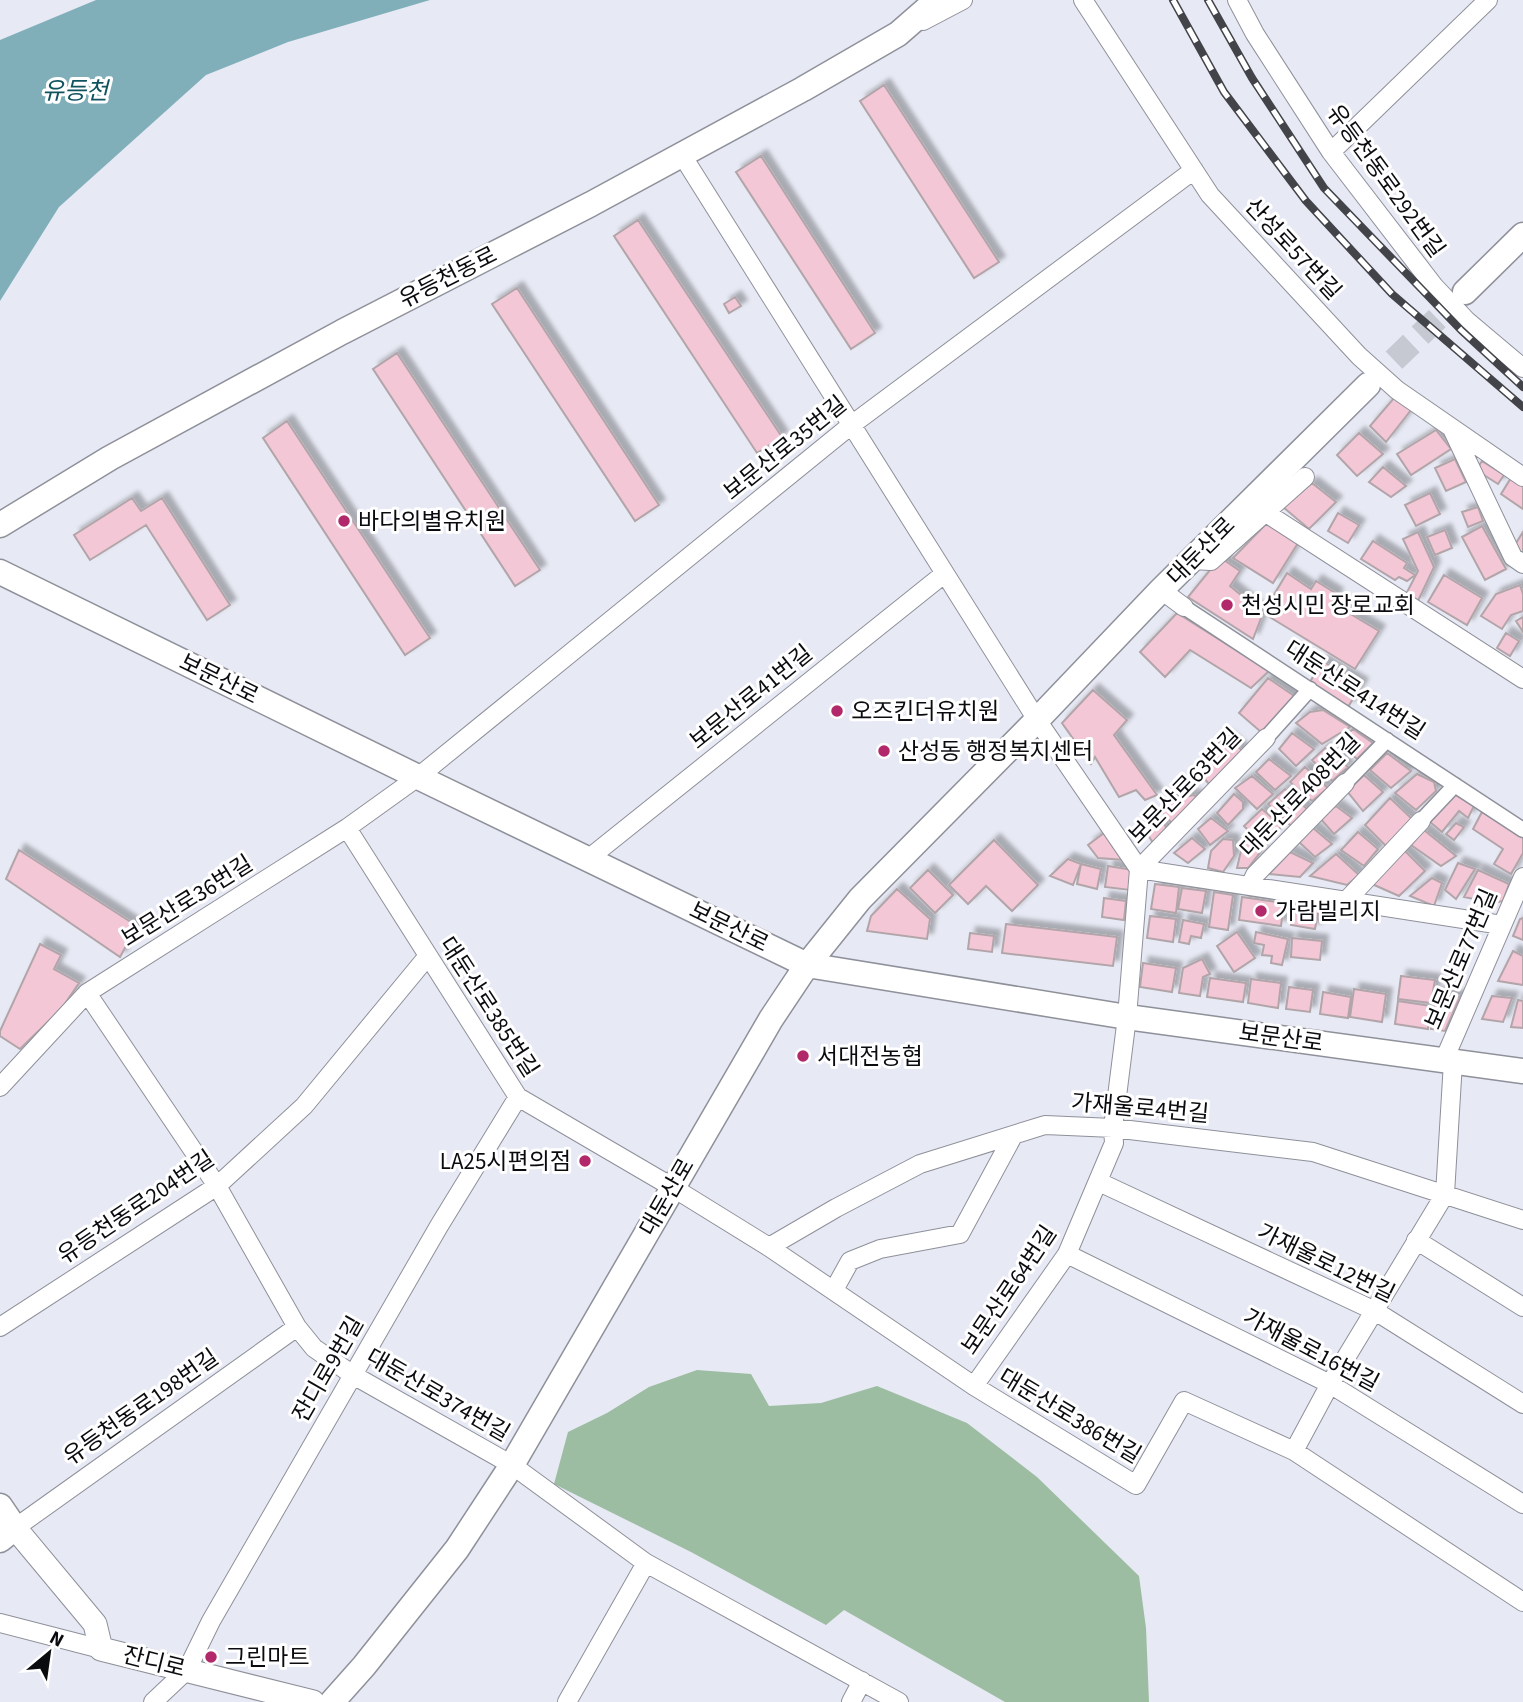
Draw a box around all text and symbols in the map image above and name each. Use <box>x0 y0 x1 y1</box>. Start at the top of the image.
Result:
water label: 유등천 <box>42 74 111 109</box>
street label: 유등천동로292번길 <box>1319 98 1453 264</box>
street label: 산성로57번길 <box>1237 191 1349 307</box>
street label: 유등천동로 <box>393 238 503 316</box>
street label: 보문산로35번길 <box>716 388 854 508</box>
place label: 바다의별유치원 <box>358 505 506 538</box>
street label: 대둔산로 <box>1159 509 1243 593</box>
marker: 바다의별유치원 <box>336 513 352 529</box>
place label: 천성시민 장로교회 <box>1241 589 1415 622</box>
marker: 천성시민 장로교회 <box>1219 597 1235 613</box>
street label: 대둔산로414번길 <box>1278 632 1432 748</box>
street label: 보문산로41번길 <box>682 637 820 757</box>
street label: 보문산로 <box>174 646 264 712</box>
place label: 오즈킨더유치원 <box>851 695 999 728</box>
marker: 오즈킨더유치원 <box>829 703 845 719</box>
street label: 보문산로63번길 <box>1121 721 1249 851</box>
street label: 대둔산로408번길 <box>1232 726 1368 864</box>
place label: 산성동 행정복지센터 <box>898 735 1093 768</box>
marker: 산성동 행정복지센터 <box>876 743 892 759</box>
street label: 보문산로36번길 <box>115 847 259 955</box>
street label: 보문산로77번길 <box>1417 884 1505 1034</box>
street label: 보문산로 <box>684 894 774 960</box>
place label: 가람빌리지 <box>1275 895 1381 928</box>
marker: 가람빌리지 <box>1253 903 1269 919</box>
street label: 대둔산로385번길 <box>431 930 547 1084</box>
street label: 보문산로 <box>1237 1016 1325 1060</box>
place label: 서대전농협 <box>817 1040 923 1073</box>
marker: 서대전농협 <box>795 1048 811 1064</box>
street label: 가재울로4번길 <box>1070 1086 1210 1130</box>
street label: 유등천동로204번길 <box>51 1142 221 1272</box>
place label: LA25시편의점 <box>440 1145 571 1178</box>
street label: 대둔산로 <box>632 1152 702 1242</box>
marker: LA25시편의점 <box>577 1153 593 1169</box>
street label: 가재울로12번길 <box>1251 1215 1401 1311</box>
street label: 보문산로64번길 <box>953 1219 1065 1361</box>
street label: 가재울로16번길 <box>1237 1300 1385 1400</box>
street label: 잔디로9번길 <box>284 1310 372 1428</box>
street label: 대둔산로374번길 <box>360 1340 516 1450</box>
street label: 유등천동로198번길 <box>57 1341 225 1473</box>
street label: 대둔산로386번길 <box>992 1360 1148 1472</box>
north arrow <box>14 1618 84 1688</box>
text: N <box>44 1625 69 1654</box>
street label: 잔디로 <box>119 1638 189 1686</box>
place label: 그린마트 <box>225 1641 310 1674</box>
marker: 그린마트 <box>203 1649 219 1665</box>

